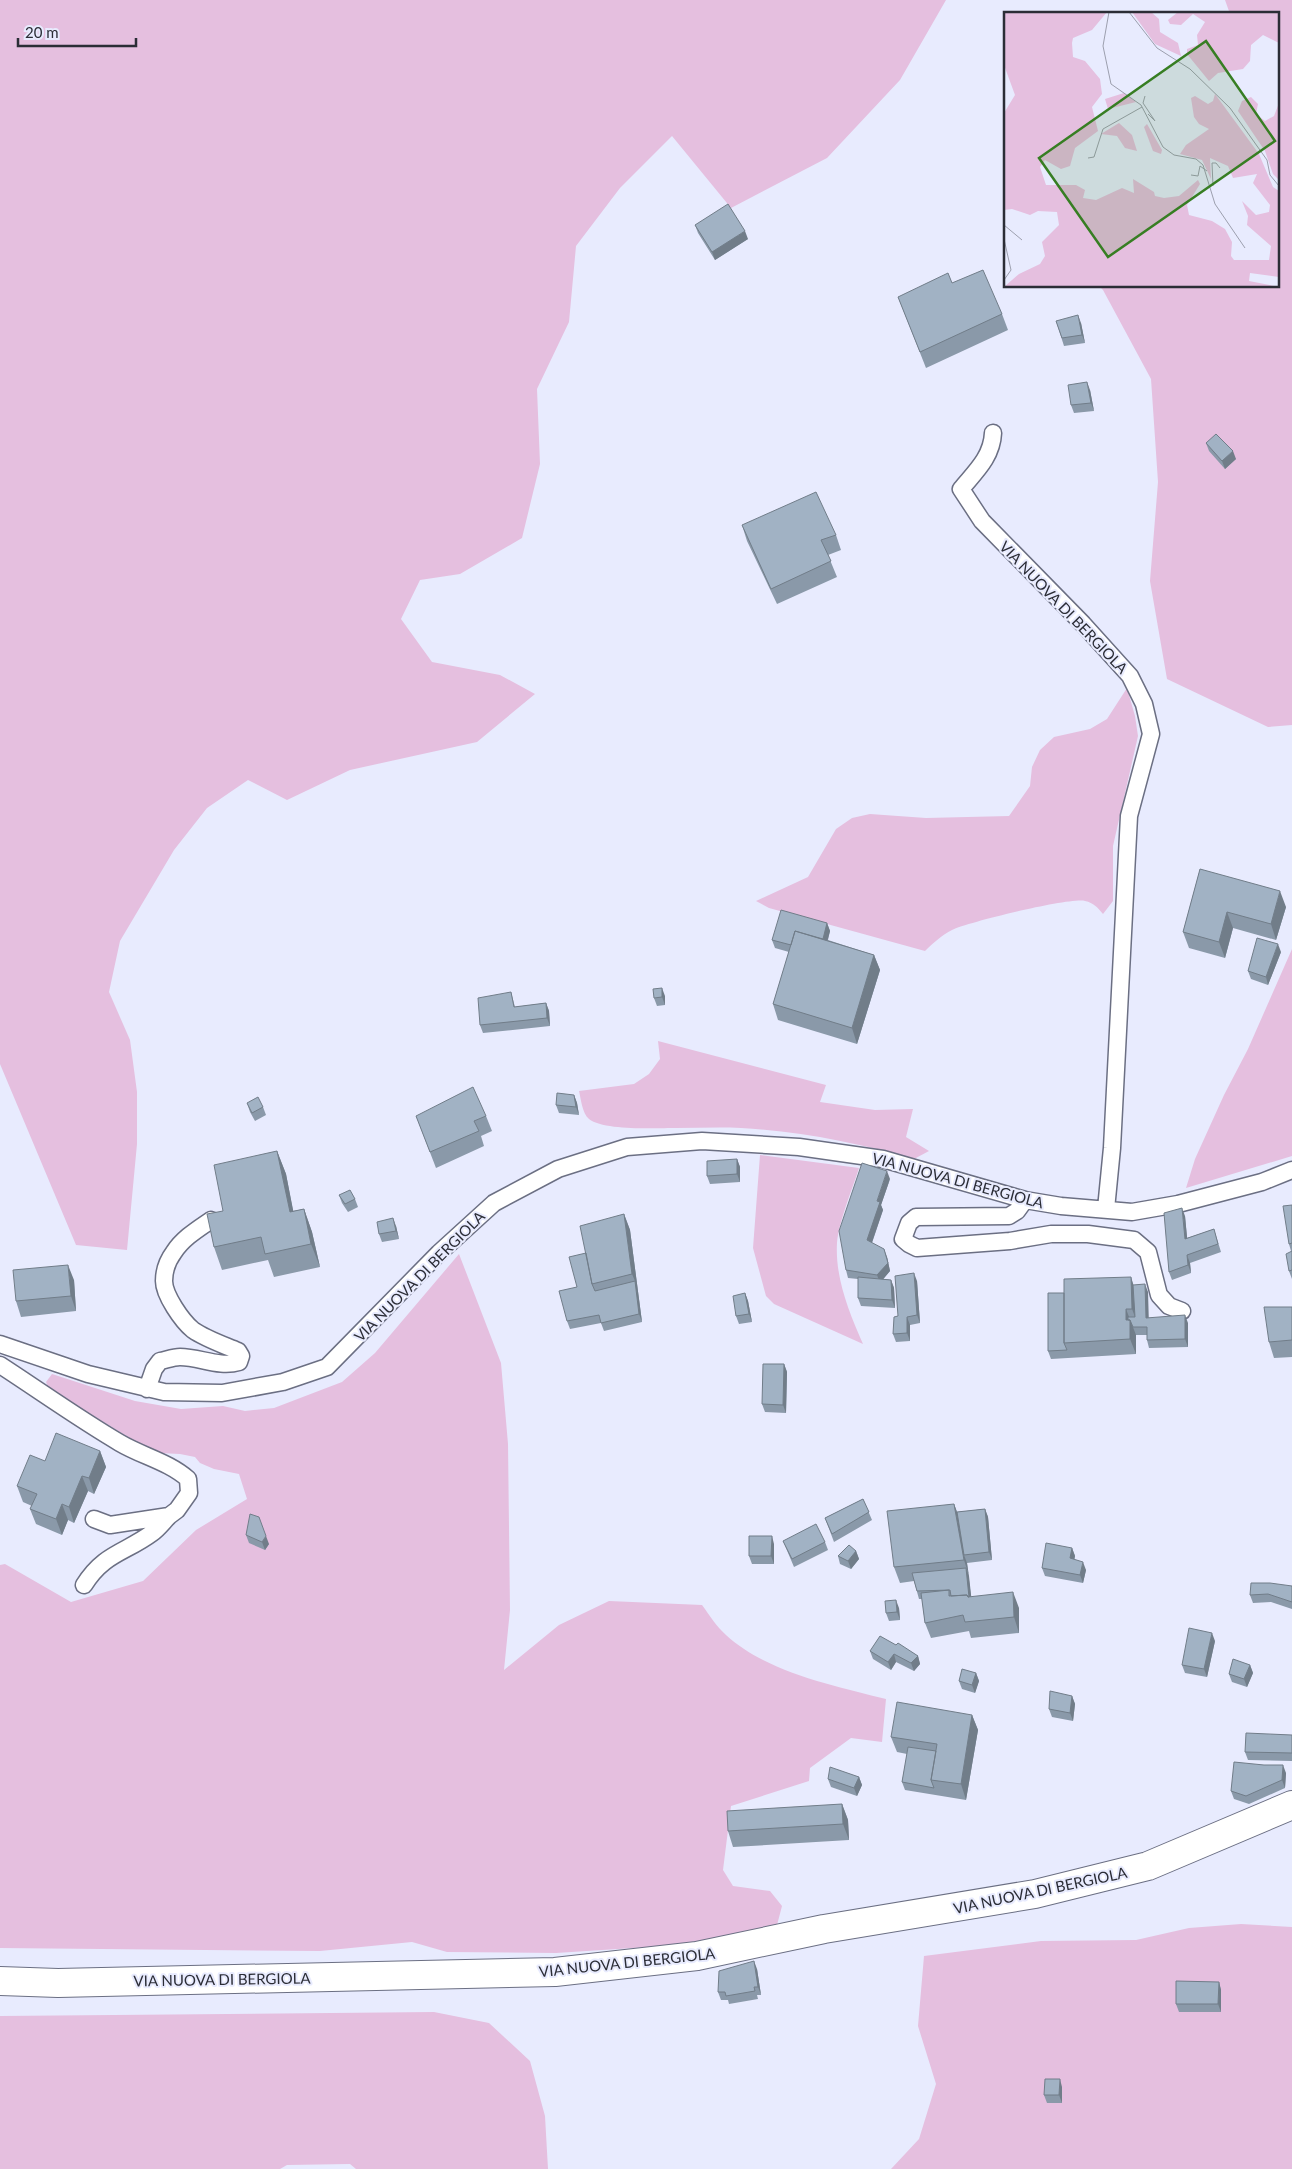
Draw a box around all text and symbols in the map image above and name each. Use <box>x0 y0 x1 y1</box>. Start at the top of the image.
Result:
inset map <box>1004 12 1280 288</box>
scale bar <box>18 15 135 47</box>
text: 20 m <box>25 23 59 41</box>
street label: VIA NUOVA DI BERGIOLA <box>996 537 1133 678</box>
street label: VIA NUOVA DI BERGIOLA <box>870 1148 1047 1212</box>
street label: VIA NUOVA DI BERGIOLA <box>350 1206 489 1345</box>
street label: VIA NUOVA DI BERGIOLA <box>952 1863 1129 1917</box>
street label: VIA NUOVA DI BERGIOLA <box>538 1944 717 1980</box>
street label: VIA NUOVA DI BERGIOLA <box>133 1968 311 1990</box>

